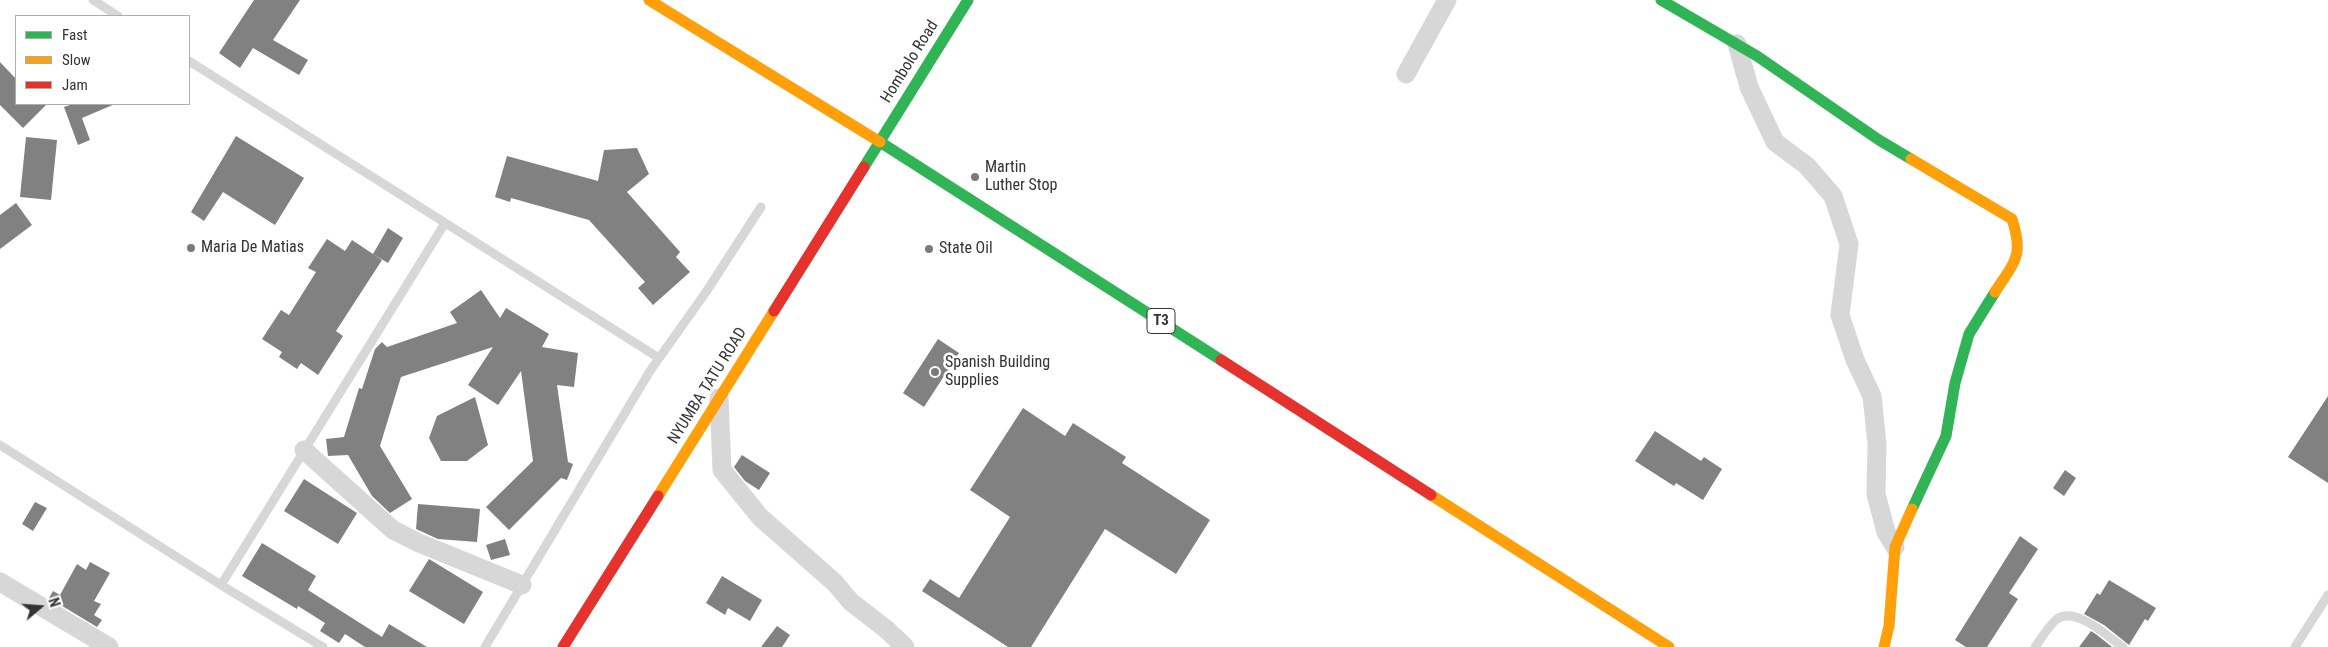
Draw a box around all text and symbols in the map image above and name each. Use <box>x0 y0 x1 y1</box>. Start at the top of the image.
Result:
legend <box>15 15 190 105</box>
street label: Hombolo Road <box>877 17 943 107</box>
text: Fast <box>62 26 87 44</box>
text: Slow <box>62 51 91 69</box>
text: Jam <box>62 76 88 94</box>
place label: Martin Luther Stop <box>985 158 1057 196</box>
marker: Martin Luther Stop <box>969 171 981 183</box>
place label: Maria De Matias <box>201 238 304 258</box>
place label: State Oil <box>939 239 993 259</box>
marker: Maria De Matias <box>185 242 197 254</box>
marker: State Oil <box>923 243 935 255</box>
road number: T3 <box>1147 308 1175 334</box>
street label: NYUMBA TATU ROAD <box>665 324 751 448</box>
place label: Spanish Building Supplies <box>945 353 1050 391</box>
marker: Spanish Building Supplies <box>929 366 941 378</box>
north arrow <box>15 582 65 632</box>
text: N <box>45 596 63 609</box>

